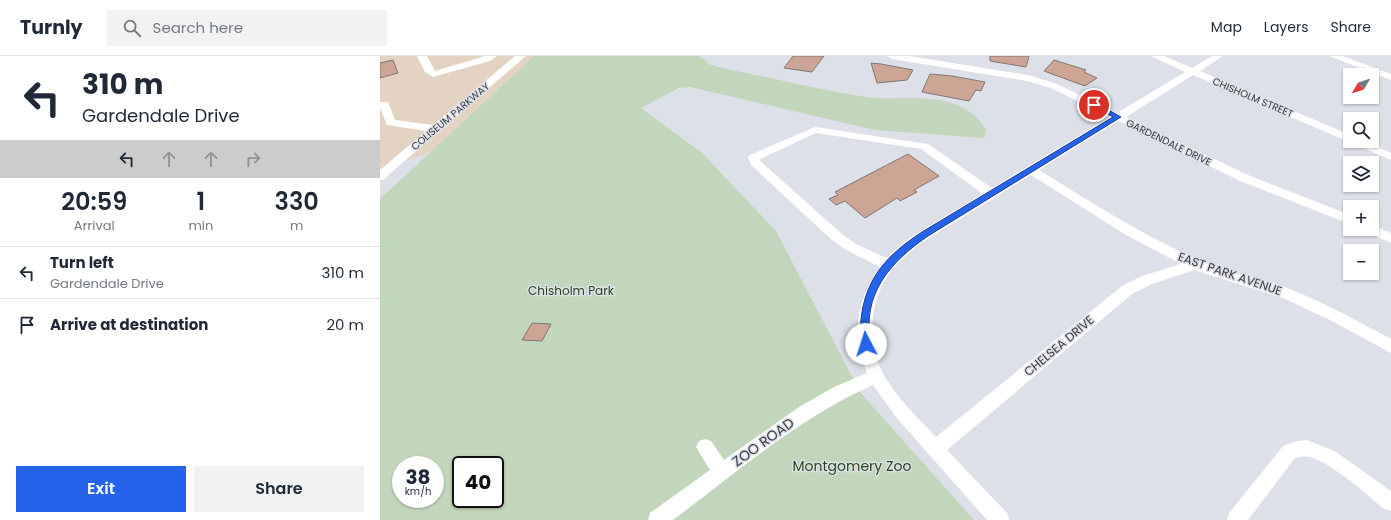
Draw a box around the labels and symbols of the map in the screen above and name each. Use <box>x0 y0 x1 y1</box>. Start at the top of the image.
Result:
north arrow <box>1343 68 1379 104</box>
street label: CHISHOLM STREET <box>1210 74 1296 121</box>
street label: COLISEUM PARKWAY <box>408 79 493 154</box>
pin <box>1077 88 1111 122</box>
street label: GARDENDALE DRIVE <box>1124 115 1214 170</box>
street label: EAST PARK AVENUE <box>1176 248 1284 299</box>
park label: Chisholm Park <box>528 282 615 299</box>
street label: CHELSEA DRIVE <box>1020 311 1097 380</box>
position arrow <box>845 323 887 365</box>
street label: ZOO ROAD <box>728 413 798 471</box>
speed limit sign: 40 <box>452 456 504 508</box>
park label: Montgomery Zoo <box>793 456 912 476</box>

